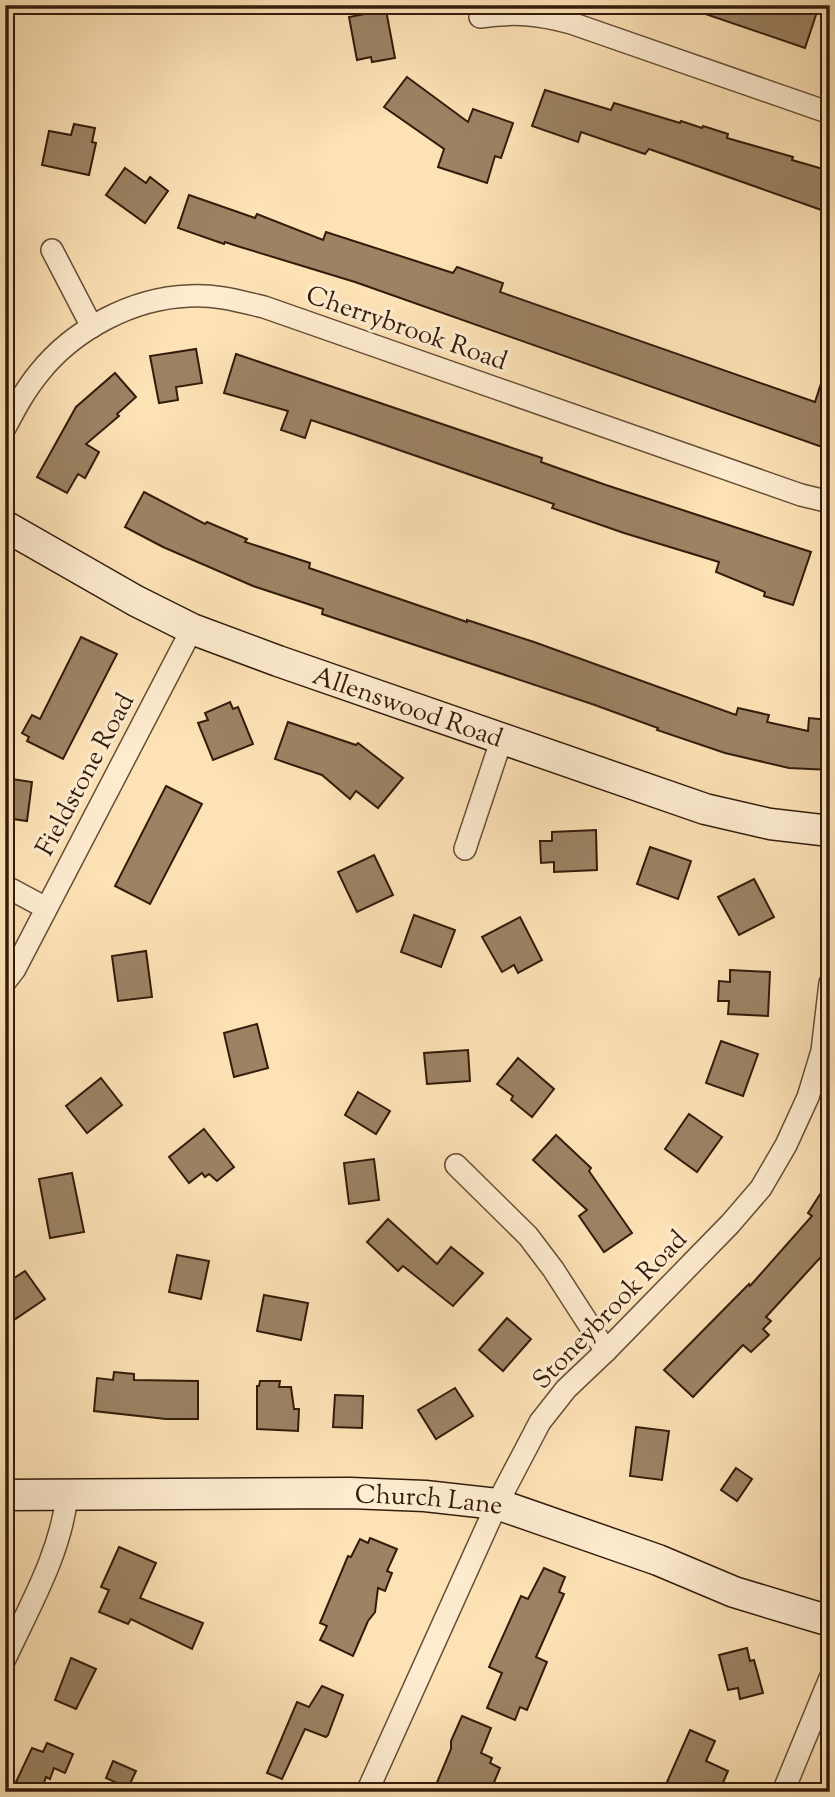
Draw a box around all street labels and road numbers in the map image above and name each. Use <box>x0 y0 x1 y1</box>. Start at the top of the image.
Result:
street label: Cherrybrook Road <box>301 278 512 381</box>
street label: Allenswood Road <box>307 658 508 759</box>
street label: Fieldstone Road <box>28 687 145 863</box>
street label: Stoneybrook Road <box>525 1223 697 1399</box>
street label: Church Lane <box>354 1477 504 1525</box>

